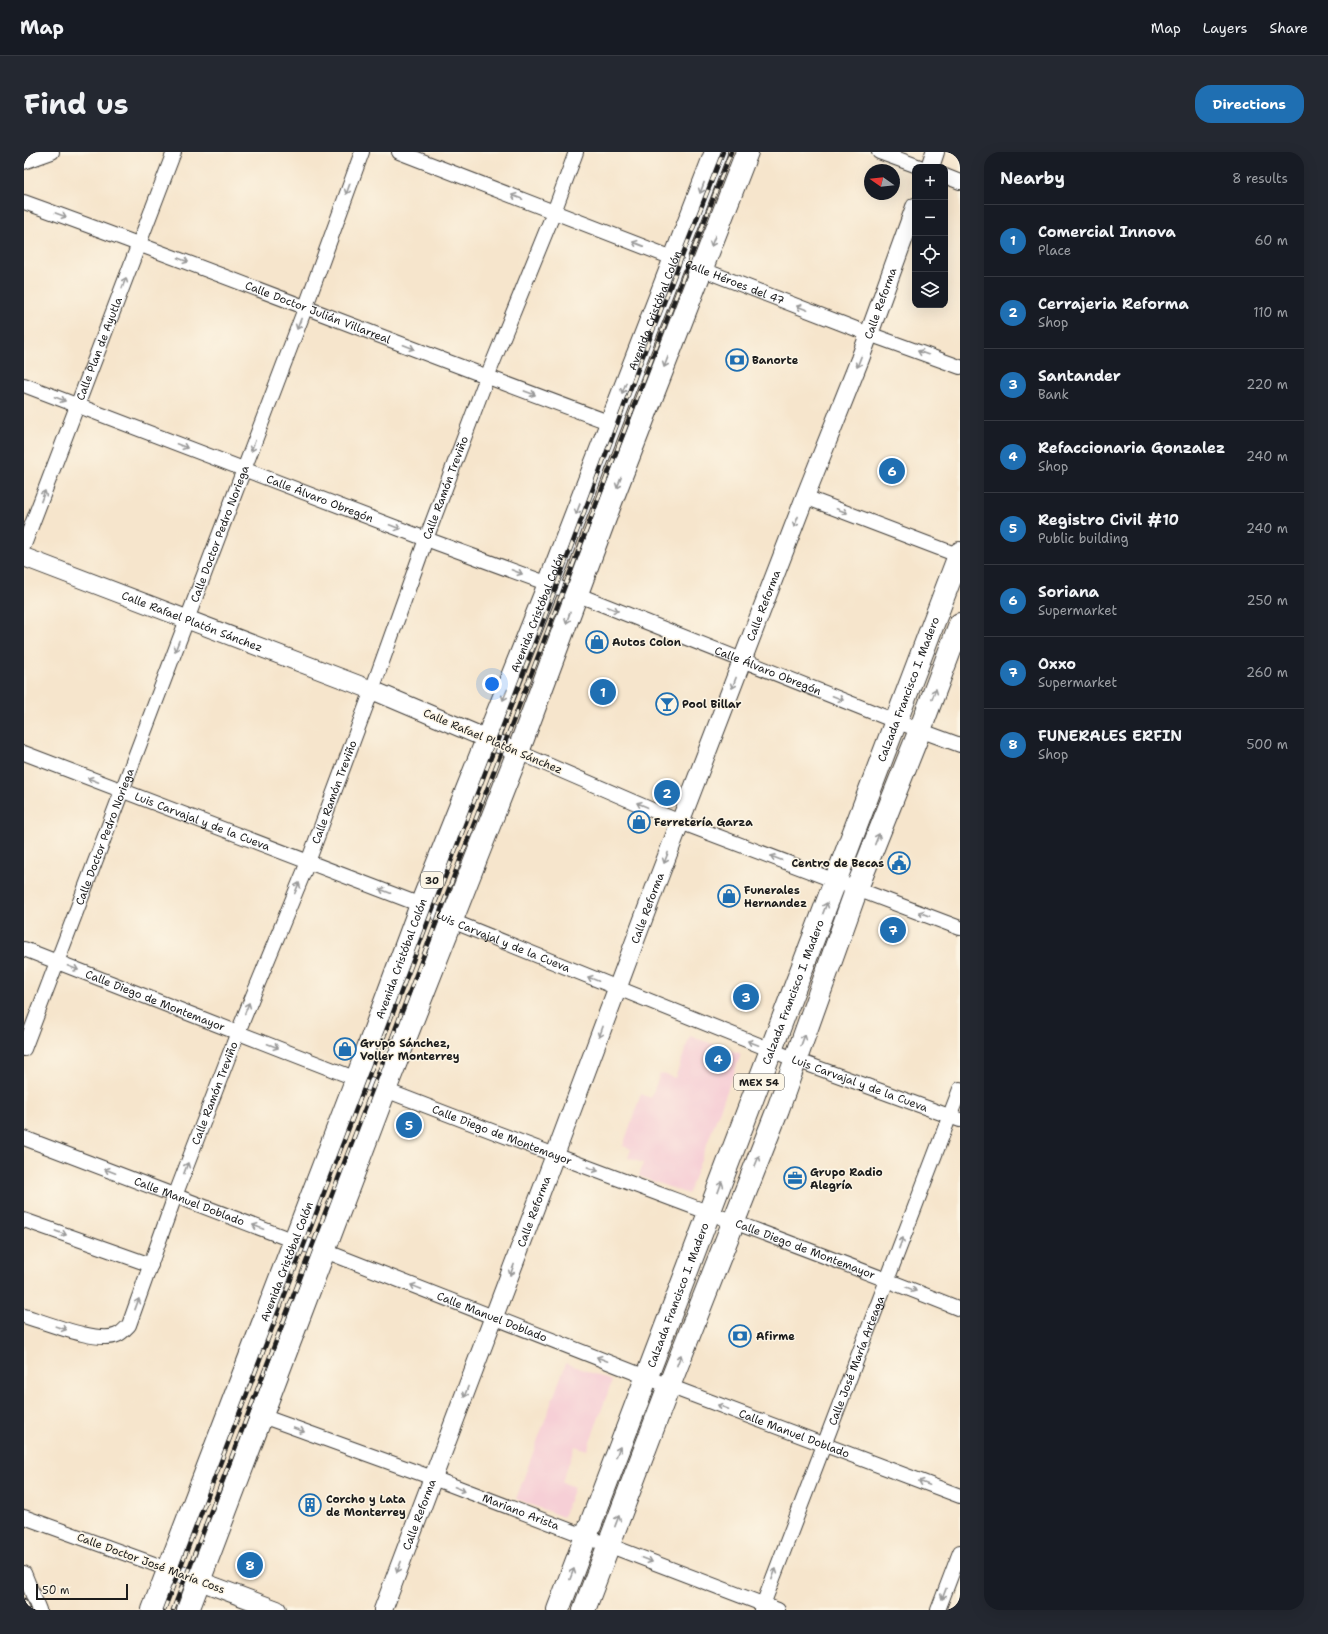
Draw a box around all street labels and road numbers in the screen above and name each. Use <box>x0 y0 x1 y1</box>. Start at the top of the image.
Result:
street label: Avenida Cristóbal Colón <box>625 248 685 373</box>
street label: Calle Héroes del 47 <box>683 256 787 309</box>
street label: Calle Reforma <box>861 266 900 341</box>
street label: Calle Doctor Julián Villarreal <box>243 278 394 348</box>
street label: Calle Plan de Ayutla <box>73 295 126 403</box>
street label: Calle Ramón Treviño <box>419 434 472 542</box>
street label: Calle Doctor Pedro Noriega <box>187 463 253 605</box>
street label: Calle Álvaro Obregón <box>264 472 376 526</box>
street label: Avenida Cristóbal Colón <box>508 551 568 675</box>
street label: Calle Reforma <box>743 568 784 643</box>
street label: Calle Rafael Platón Sánchez <box>119 588 265 655</box>
street label: Calzada Francisco I. Madero <box>874 615 943 764</box>
street label: Calle Álvaro Obregón <box>712 643 824 699</box>
street label: Calle Rafael Platón Sánchez <box>421 705 565 778</box>
street label: Calle Ramón Treviño <box>308 738 361 846</box>
street label: Calle Doctor Pedro Noriega <box>72 766 138 908</box>
street label: Luis Carvajal y de la Cueva <box>132 789 272 855</box>
street label: Calle Reforma <box>628 870 668 946</box>
road number: 30 <box>421 872 443 888</box>
street label: Avenida Cristóbal Colón <box>372 896 431 1021</box>
street label: Luis Carvajal y de la Cueva <box>433 907 572 976</box>
street label: Calzada Francisco I. Madero <box>759 917 828 1067</box>
street label: Calle Diego de Montemayor <box>83 967 227 1035</box>
street label: Calle Ramón Treviño <box>188 1039 242 1147</box>
street label: Luis Carvajal y de la Cueva <box>789 1052 930 1116</box>
road number: MEX 54 <box>734 1074 784 1090</box>
street label: Calle Diego de Montemayor <box>430 1102 574 1169</box>
street label: Calle Manuel Doblado <box>132 1174 247 1230</box>
street label: Calle Reforma <box>514 1174 554 1249</box>
street label: Avenida Cristóbal Colón <box>257 1200 317 1324</box>
street label: Calle Diego de Montemayor <box>733 1216 877 1283</box>
street label: Calzada Francisco I. Madero <box>644 1220 713 1370</box>
street label: Calle Manuel Doblado <box>435 1289 549 1346</box>
street label: Calle José María Arteaga <box>825 1294 888 1428</box>
street label: Calle Manuel Doblado <box>737 1406 852 1462</box>
street label: Calle Reforma <box>399 1477 440 1552</box>
street label: Mariano Arista <box>480 1491 561 1534</box>
street label: Calle Doctor José María Coss <box>75 1530 227 1597</box>

